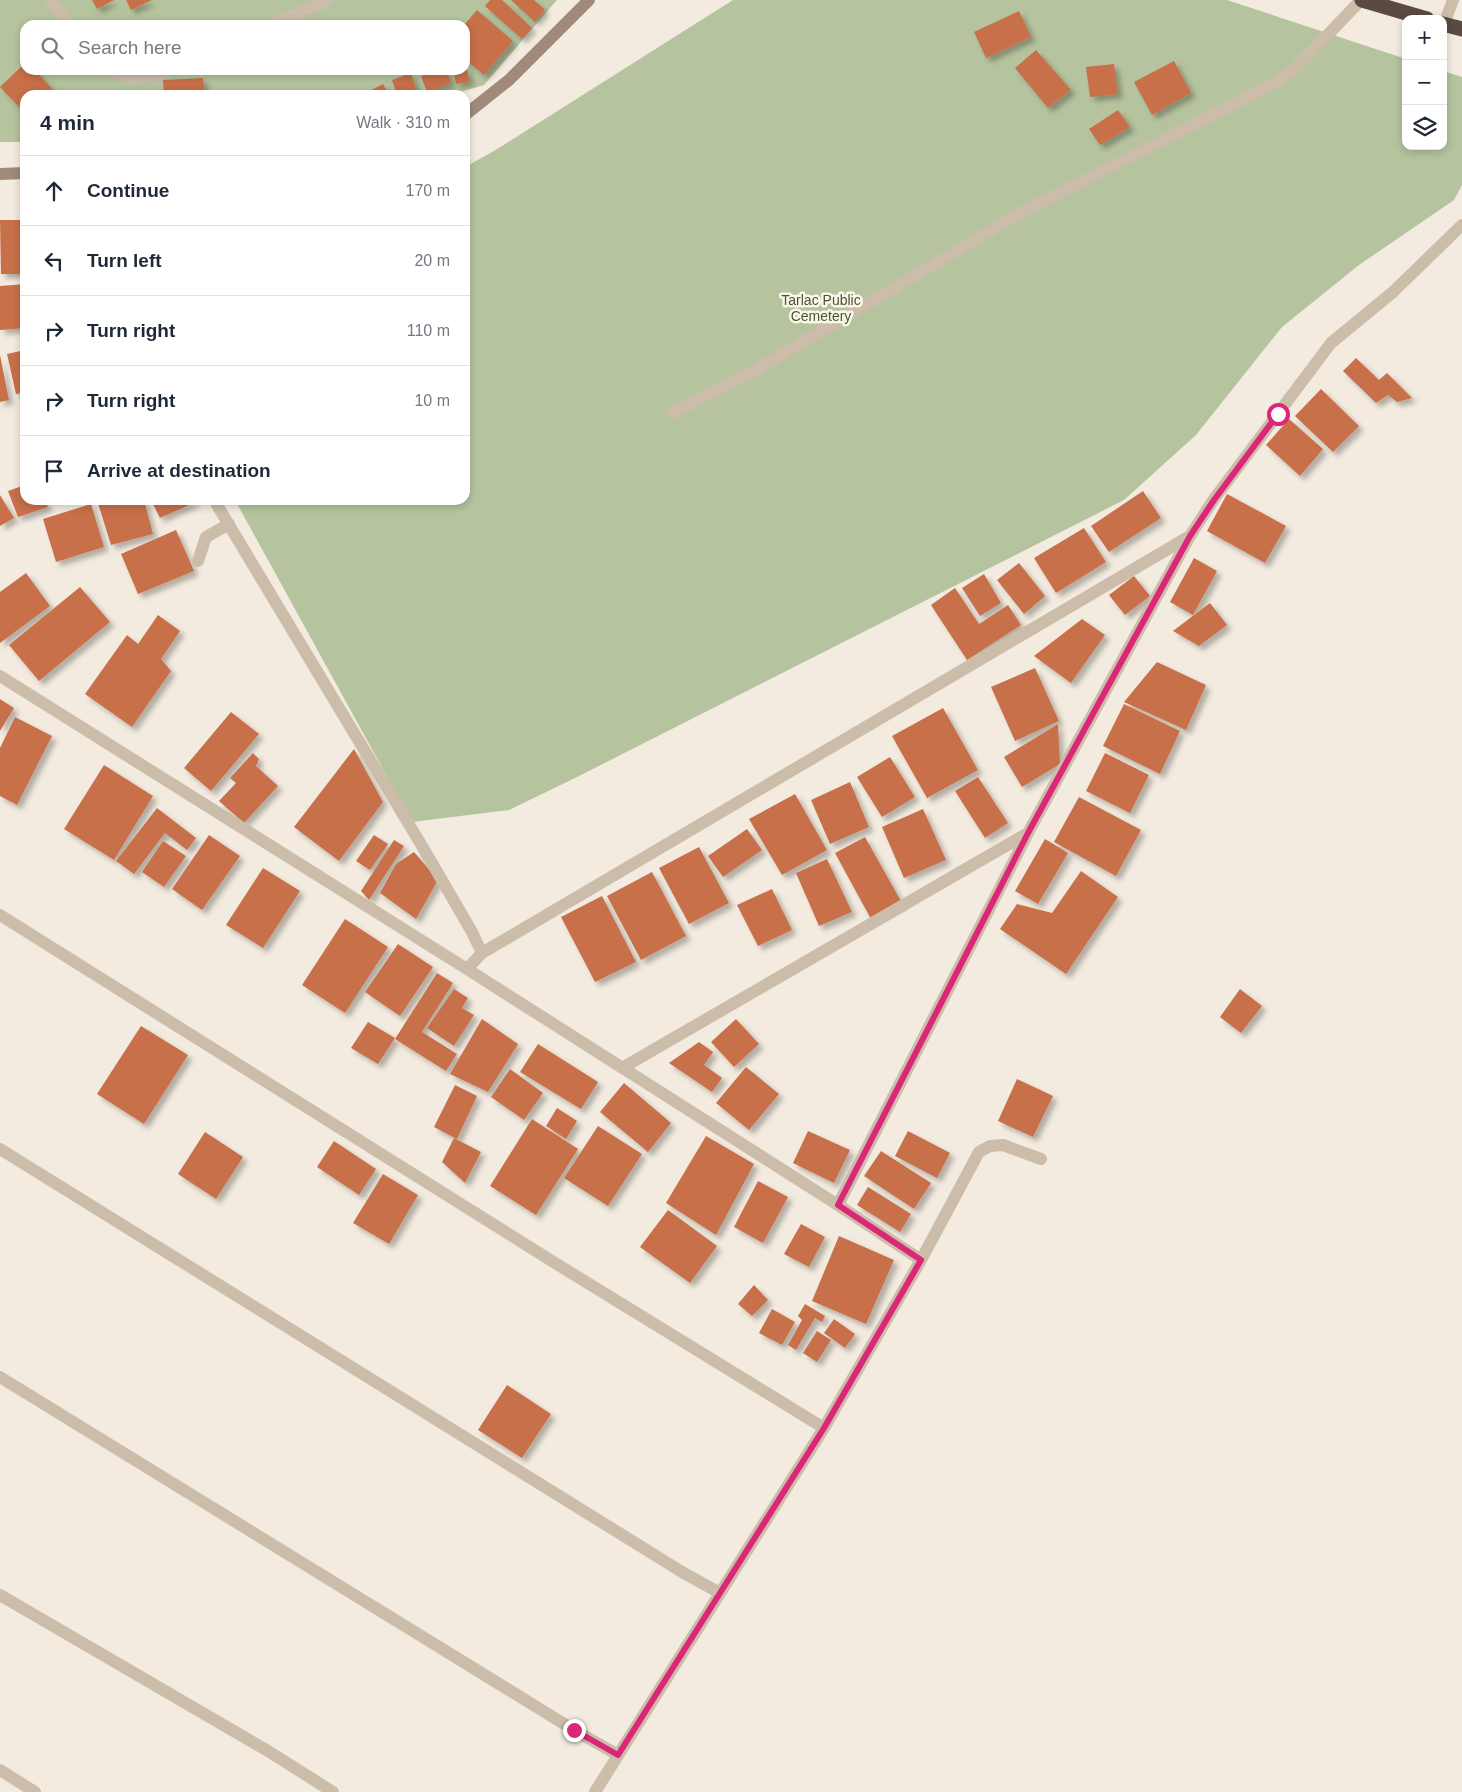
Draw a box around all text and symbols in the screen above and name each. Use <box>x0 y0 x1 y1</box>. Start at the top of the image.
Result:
map controls <box>1402 15 1447 150</box>
button: + <box>1402 15 1447 60</box>
search box <box>20 20 470 75</box>
icon: search <box>38 34 66 62</box>
text: Search here <box>78 37 182 58</box>
button: − <box>1402 60 1447 105</box>
button: layers <box>1402 105 1447 150</box>
text: 4 min <box>40 111 95 134</box>
text: Walk · 310 m <box>356 114 450 131</box>
icon: ahead <box>40 177 68 205</box>
text: Continue <box>87 180 169 201</box>
text: 170 m <box>406 182 450 199</box>
icon: left <box>40 247 68 275</box>
text: Turn left <box>87 250 162 271</box>
text: 20 m <box>414 252 450 269</box>
park label: Tarlac Public Cemetery <box>781 292 861 324</box>
icon: right <box>40 317 68 345</box>
text: Turn right <box>87 320 175 341</box>
text: 110 m <box>407 322 450 339</box>
icon: right <box>40 387 68 415</box>
text: Turn right <box>87 390 175 411</box>
text: 10 m <box>414 392 450 409</box>
route start <box>1267 403 1290 426</box>
icon: arrive <box>40 457 68 485</box>
text: Arrive at destination <box>87 460 271 481</box>
route end <box>563 1719 586 1742</box>

